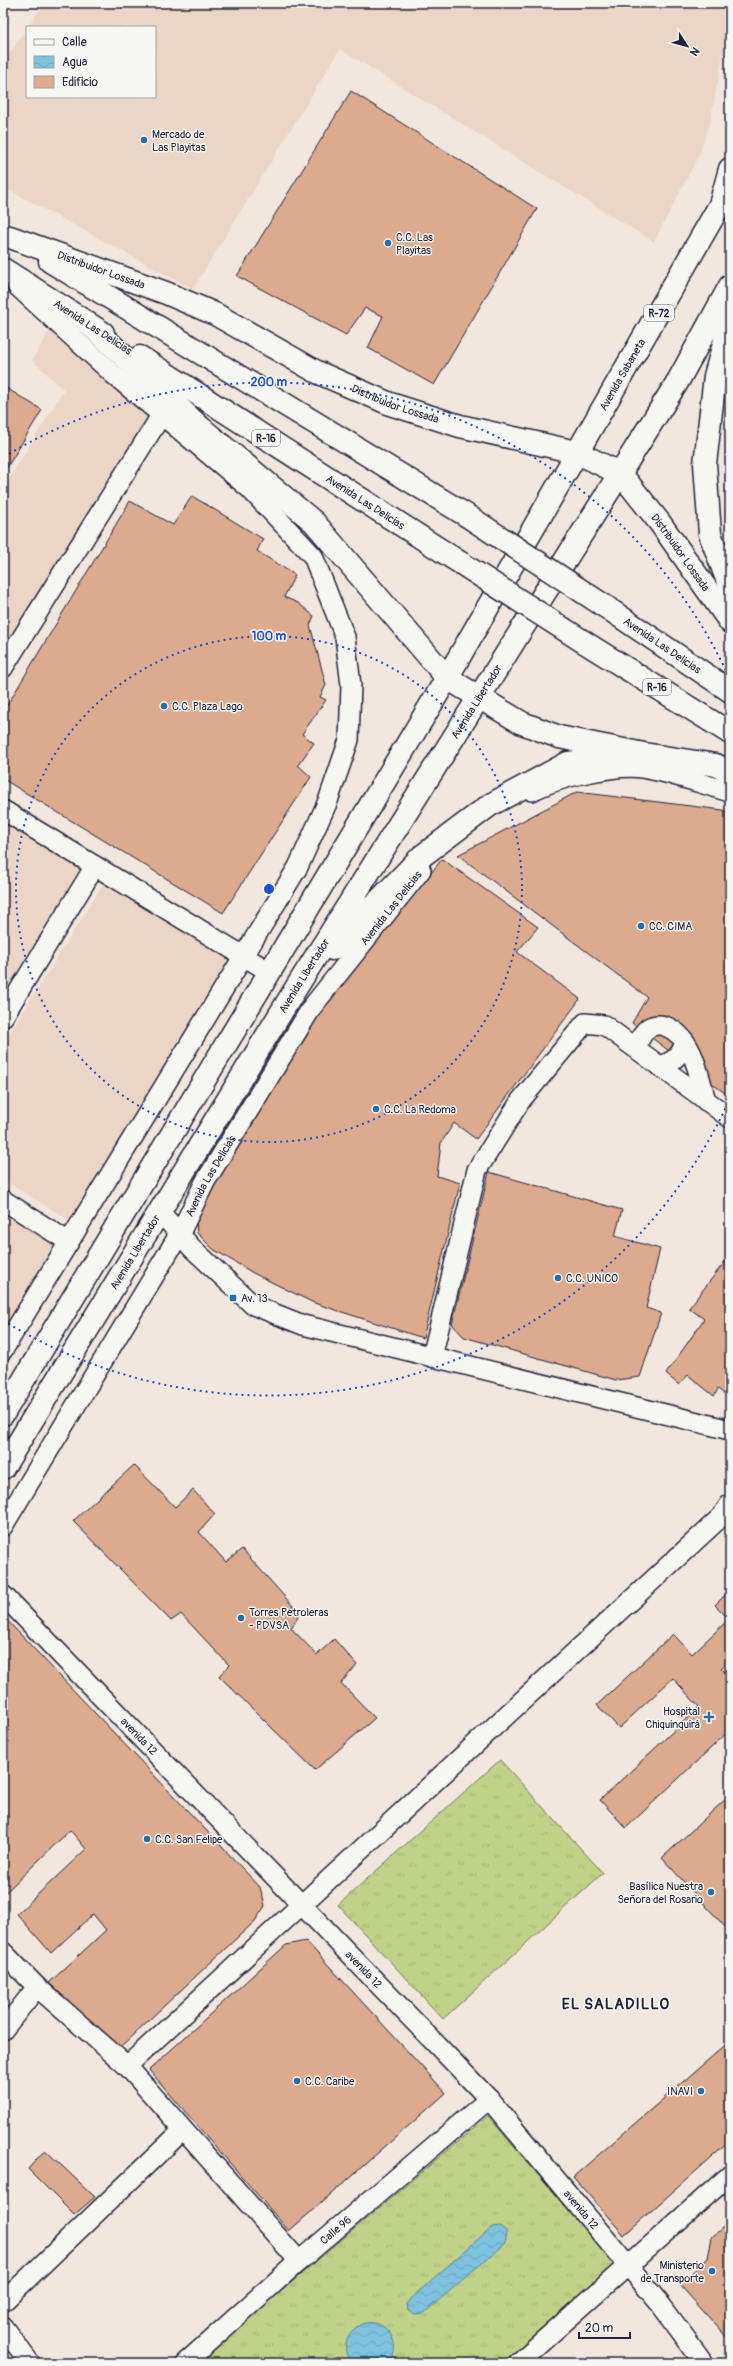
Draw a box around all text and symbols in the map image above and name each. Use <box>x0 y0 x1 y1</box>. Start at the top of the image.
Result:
legend <box>26 26 156 98</box>
north arrow <box>667 26 707 66</box>
text: Calle <box>62 35 87 50</box>
text: N <box>687 45 702 59</box>
text: Agua <box>62 55 88 70</box>
text: Edificio <box>62 75 98 90</box>
place label: Mercado de Las Playitas <box>152 128 206 154</box>
marker: Mercado de Las Playitas <box>139 135 149 145</box>
place label: C.C. Las Playitas <box>396 231 433 257</box>
marker: C.C. Las Playitas <box>383 238 393 248</box>
street label: Distribuidor Lossada <box>56 249 147 292</box>
street label: Avenida Las Delicias <box>51 297 134 358</box>
road number: R-72 <box>644 305 674 321</box>
street label: Avenida Sabaneta <box>597 337 648 413</box>
text: 200 m <box>251 375 288 390</box>
street label: Distribuidor Lossada <box>349 382 440 426</box>
road number: R-16 <box>252 430 280 446</box>
street label: Avenida Las Delicias <box>323 472 407 532</box>
street label: Distribuidor Lossada <box>648 511 712 594</box>
street label: Avenida Las Delicias <box>621 615 703 676</box>
text: 100 m <box>252 629 287 644</box>
street label: Avenida Libertador <box>449 662 505 741</box>
road number: R-16 <box>643 679 671 695</box>
place label: C.C. Plaza Lago <box>172 700 243 713</box>
marker: C.C. Plaza Lago <box>159 701 169 711</box>
street label: Avenida Las Delicias <box>358 868 425 948</box>
centre of rings <box>262 882 276 896</box>
place label: CC. CIMA <box>649 920 692 933</box>
marker: CC. CIMA <box>636 921 646 931</box>
street label: Avenida Libertador <box>276 936 332 1016</box>
place label: C.C. La Redoma <box>384 1103 456 1116</box>
marker: C.C. La Redoma <box>371 1104 381 1114</box>
street label: Avenida Las Delicias <box>183 1133 239 1219</box>
street label: Avenida Libertador <box>107 1212 163 1292</box>
place label: C.C. UNICO <box>566 1272 618 1285</box>
marker: C.C. UNICO <box>553 1273 563 1283</box>
place label: Av. 13 <box>241 1292 268 1305</box>
marker: Av. 13 <box>228 1293 238 1303</box>
place label: Torres Petroleras - PDVSA <box>249 1606 329 1632</box>
marker: Torres Petroleras - PDVSA <box>236 1613 246 1623</box>
place label: Hospital Chiquinquirá <box>646 1705 700 1731</box>
marker: Hospital Chiquinquirá <box>703 1711 715 1723</box>
street label: avenida 12 <box>118 1715 160 1758</box>
place label: C.C. San Felipe <box>155 1833 223 1846</box>
marker: C.C. San Felipe <box>142 1834 152 1844</box>
place label: Basílica Nuestra Señora del Rosario <box>617 1880 703 1906</box>
marker: Basílica Nuestra Señora del Rosario <box>706 1887 716 1897</box>
street label: avenida 12 <box>343 1948 385 1991</box>
district label: EL SALADILLO <box>562 1995 670 2014</box>
place label: C.C. Caribe <box>305 2075 355 2088</box>
marker: C.C. Caribe <box>292 2076 302 2086</box>
place label: INAVI <box>667 2085 693 2098</box>
marker: INAVI <box>696 2086 706 2096</box>
street label: avenida 12 <box>561 2188 601 2232</box>
street label: Calle 96 <box>318 2213 354 2247</box>
place label: Ministerio de Transporte <box>640 2259 705 2285</box>
marker: Ministerio de Transporte <box>707 2266 717 2276</box>
scale bar <box>579 2314 630 2340</box>
text: 20 m <box>585 2321 614 2336</box>

